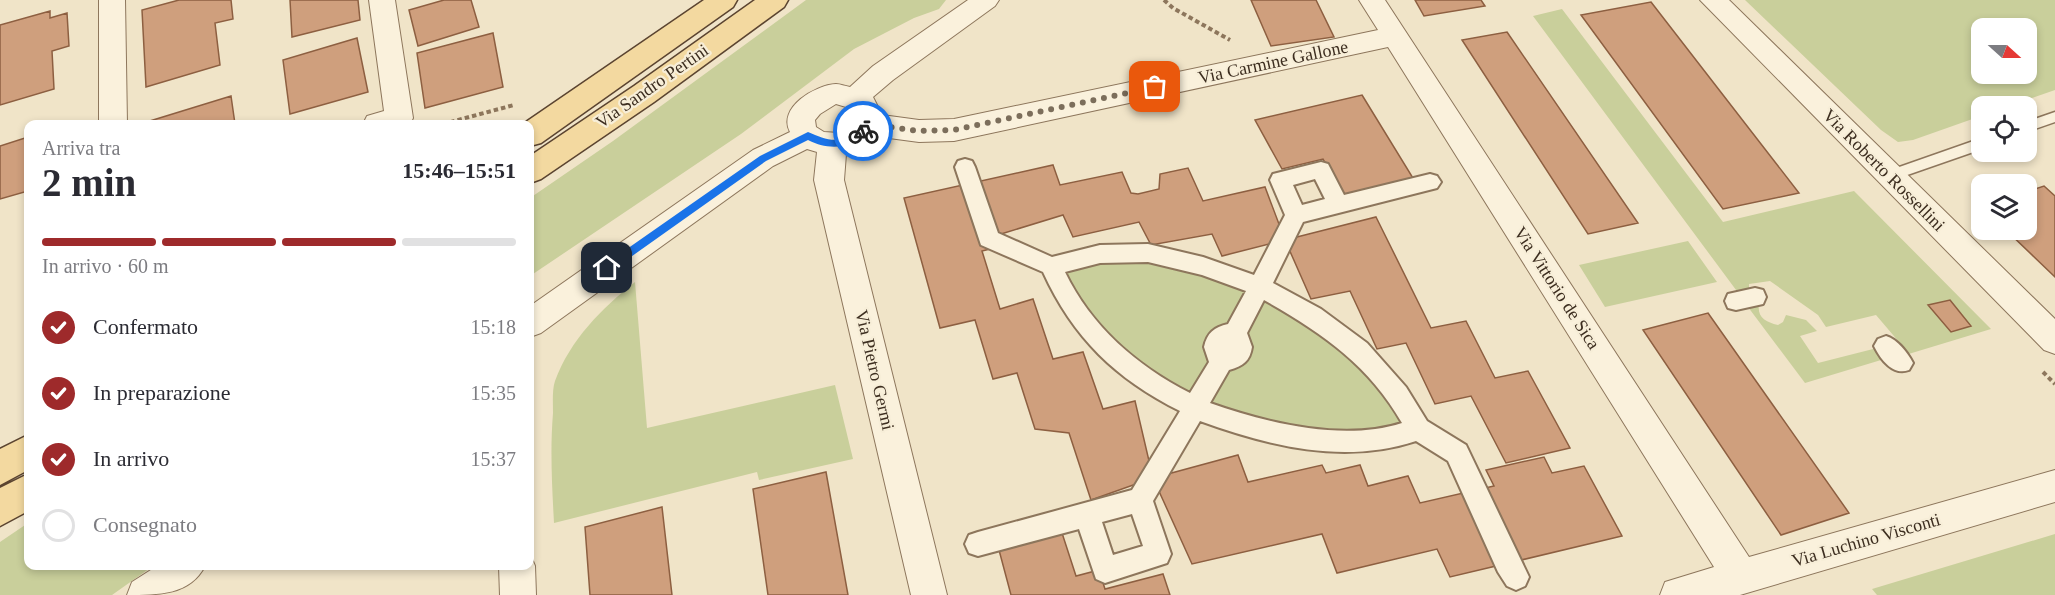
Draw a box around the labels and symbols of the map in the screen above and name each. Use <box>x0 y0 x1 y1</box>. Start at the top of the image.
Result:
north arrow <box>1971 18 2037 84</box>
street label: Via Carmine Gallone <box>1196 36 1350 88</box>
street label: Via Sandro Pertini <box>592 40 712 132</box>
pin <box>1129 61 1180 112</box>
courier <box>833 101 893 161</box>
street label: Via Roberto Rossellini <box>1819 105 1949 235</box>
street label: Via Vittorio de Sica <box>1510 223 1604 353</box>
pin <box>581 242 632 293</box>
street label: Via Pietro Germi <box>851 308 899 432</box>
street label: Via Luchino Visconti <box>1789 509 1943 571</box>

